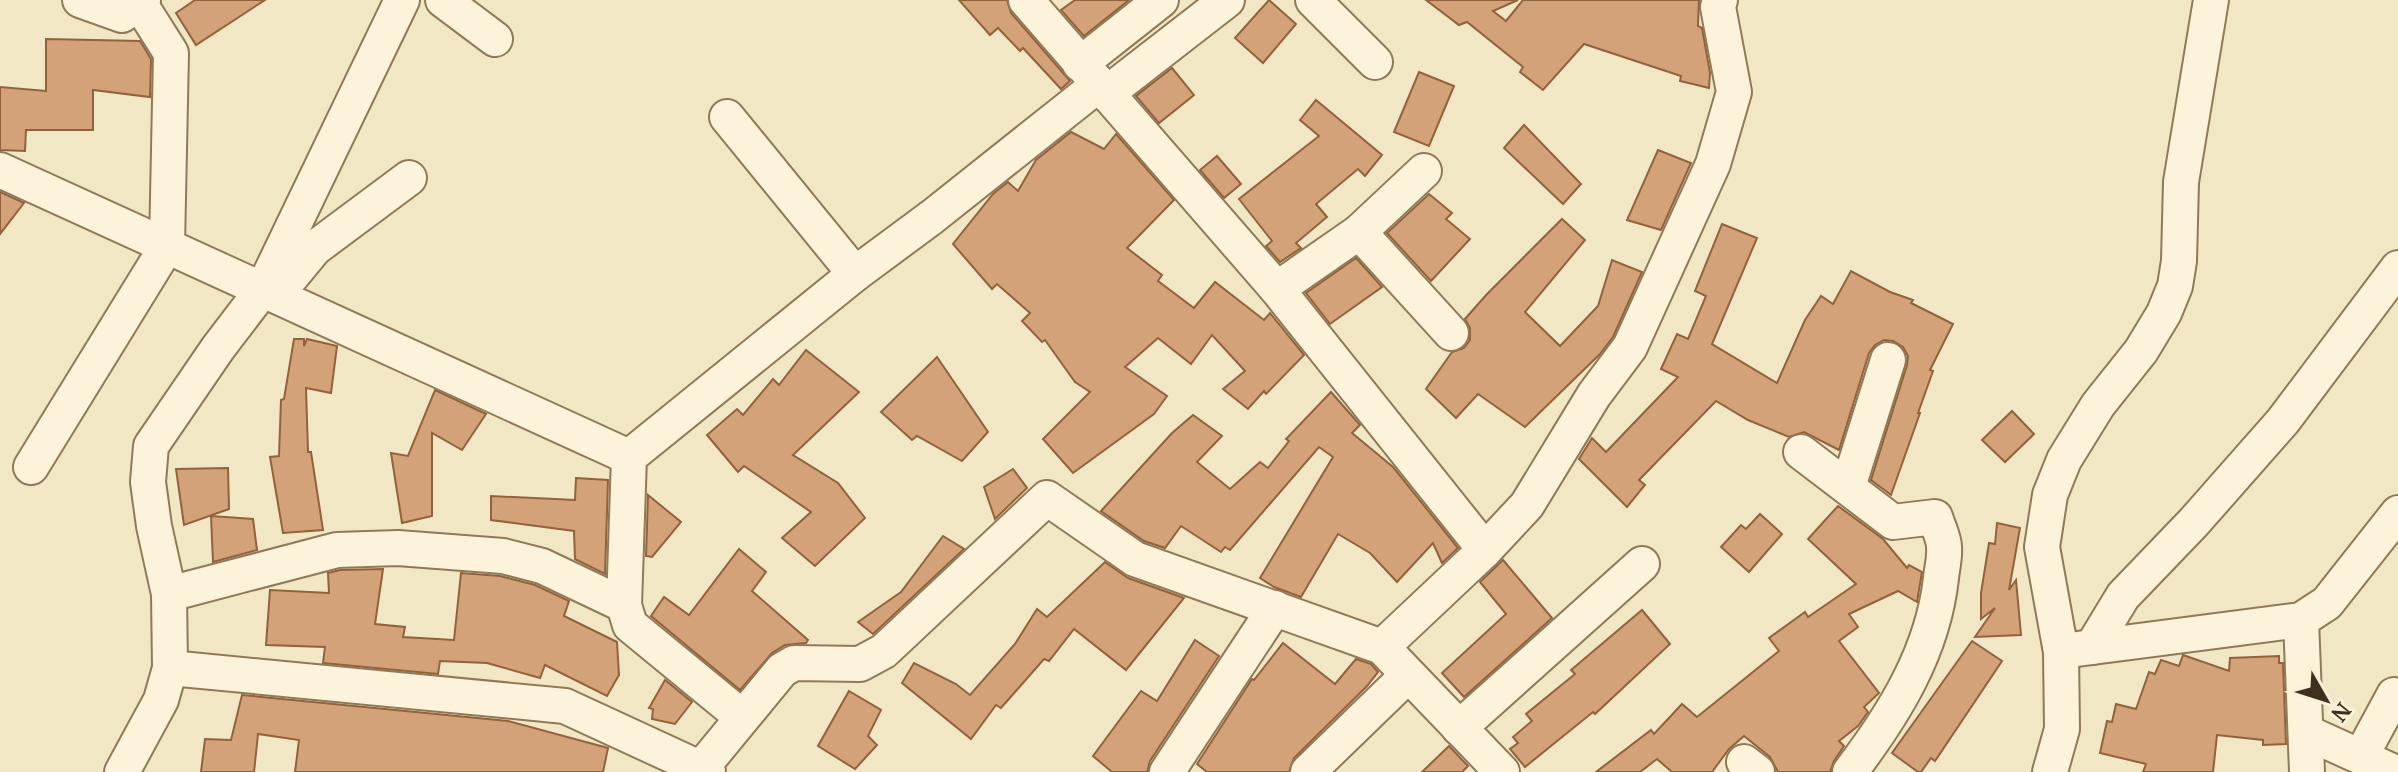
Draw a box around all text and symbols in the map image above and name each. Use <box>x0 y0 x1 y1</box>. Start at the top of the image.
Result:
north arrow <box>2286 660 2366 740</box>
text: N <box>2325 697 2358 729</box>

